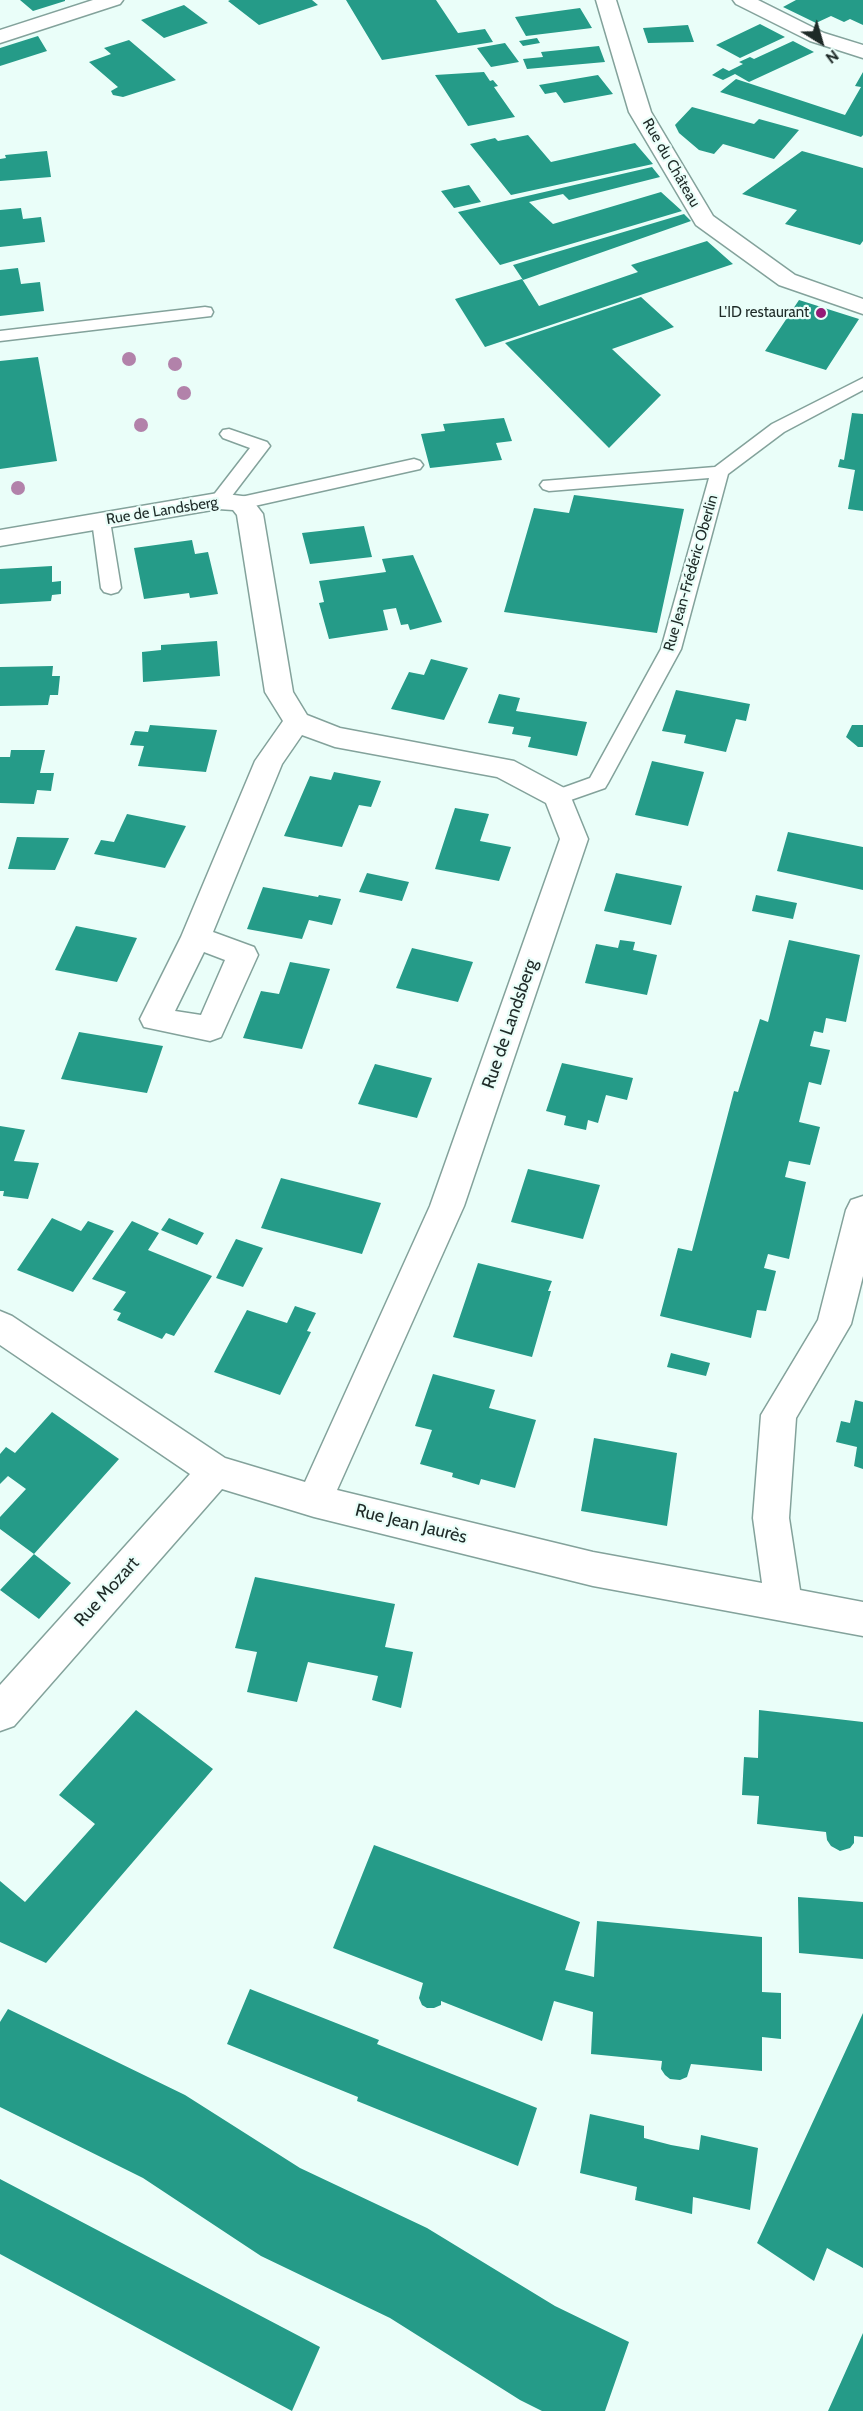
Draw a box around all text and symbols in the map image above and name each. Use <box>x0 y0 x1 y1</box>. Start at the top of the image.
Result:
north arrow <box>791 12 851 72</box>
text: N <box>822 46 842 68</box>
street label: Rue du Château <box>638 115 704 211</box>
place label: L'ID restaurant <box>718 304 809 322</box>
marker: L'ID restaurant <box>814 306 828 320</box>
street label: Rue de Landsberg <box>105 493 219 529</box>
street label: Rue Jean-Frédéric Oberlin <box>660 493 722 653</box>
street label: Rue de Landsberg <box>478 956 542 1092</box>
street label: Rue Jean Jaurès <box>353 1500 469 1548</box>
street label: Rue Mozart <box>70 1553 144 1631</box>

